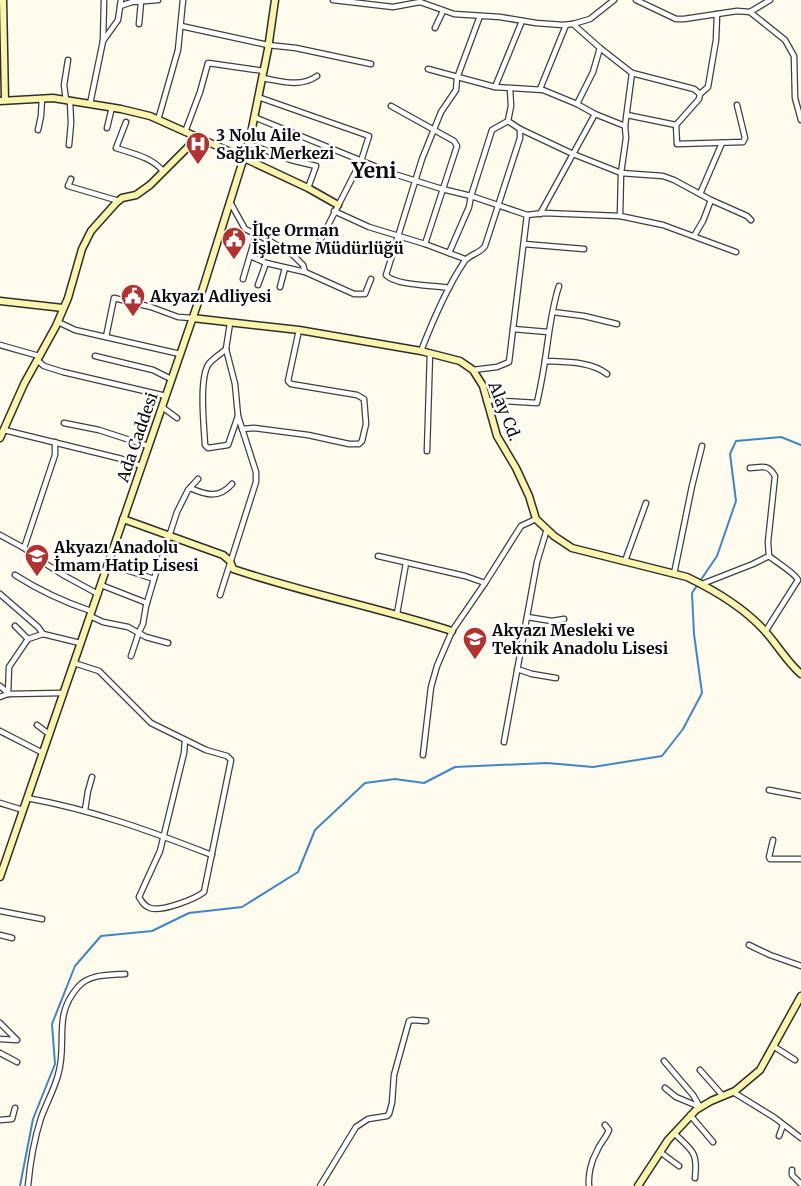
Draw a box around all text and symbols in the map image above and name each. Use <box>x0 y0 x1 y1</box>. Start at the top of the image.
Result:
place label: 3 Nolu Aile Sağlık Merkezi <box>216 125 335 163</box>
hospital icon: 3 Nolu Aile Sağlık Merkezi <box>185 131 211 165</box>
district label: Yeni <box>351 157 396 184</box>
place label: İlçe Orman İşletme Müdürlüğü <box>252 220 404 258</box>
public building icon: İlçe Orman İşletme Müdürlüğü <box>221 226 247 260</box>
public building icon: Akyazı Adliyesi <box>120 283 146 317</box>
place label: Akyazı Adliyesi <box>149 286 272 306</box>
street label: Alay Cd. <box>484 378 525 443</box>
street label: Ada Caddesi <box>112 390 162 485</box>
place label: Akyazı Anadolu İmam Hatip Lisesi <box>53 537 199 575</box>
school or university icon: Akyazı Anadolu İmam Hatip Lisesi <box>24 543 50 577</box>
place label: Akyazı Mesleki ve Teknik Anadolu Lisesi <box>491 620 669 658</box>
school or university icon: Akyazı Mesleki ve Teknik Anadolu Lisesi <box>462 626 488 660</box>

